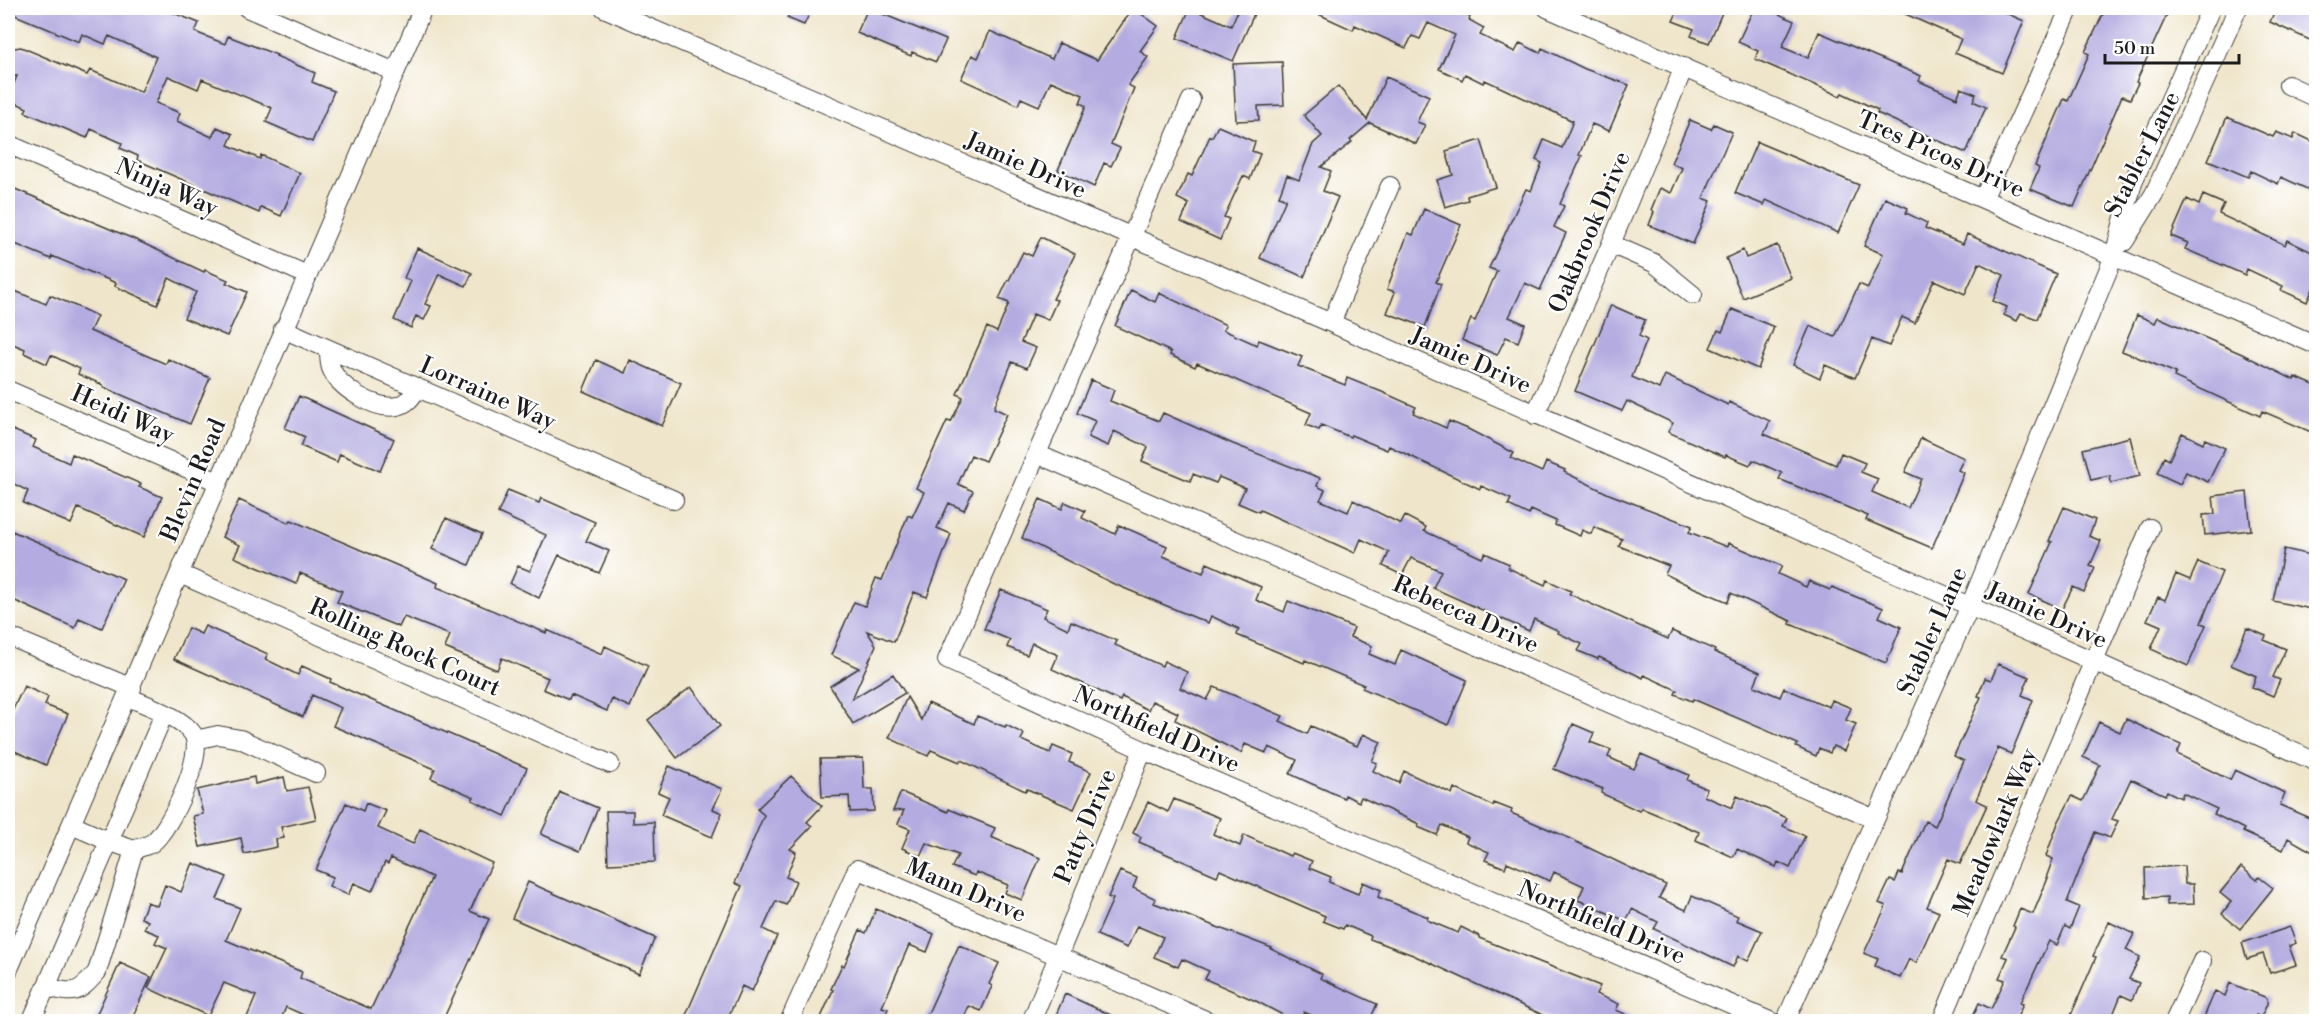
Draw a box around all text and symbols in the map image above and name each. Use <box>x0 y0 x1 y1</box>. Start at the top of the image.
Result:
scale bar <box>2105 27 2238 65</box>
text: 50 m <box>2114 37 2156 60</box>
street label: Stabler Lane <box>2098 86 2187 223</box>
street label: Tres Picos Drive <box>1852 105 2029 205</box>
street label: Jamie Drive <box>959 125 1091 206</box>
street label: Oakbrook Drive <box>1542 147 1637 318</box>
street label: Ninja Way <box>111 152 223 224</box>
street label: Jamie Drive <box>1404 320 1536 401</box>
street label: Lorraine Way <box>415 351 561 437</box>
street label: Heidi Way <box>66 379 179 451</box>
street label: Blevin Road <box>154 414 233 547</box>
street label: Stabler Lane <box>1891 563 1975 700</box>
street label: Rebecca Drive <box>1388 569 1543 660</box>
street label: Jamie Drive <box>1980 575 2112 656</box>
street label: Rolling Rock Court <box>304 592 505 704</box>
street label: Northfield Drive <box>1069 680 1244 780</box>
street label: Meadowlark Way <box>1947 744 2045 921</box>
street label: Patty Drive <box>1048 764 1124 888</box>
street label: Mann Drive <box>901 852 1030 930</box>
street label: Northfield Drive <box>1513 874 1690 972</box>

